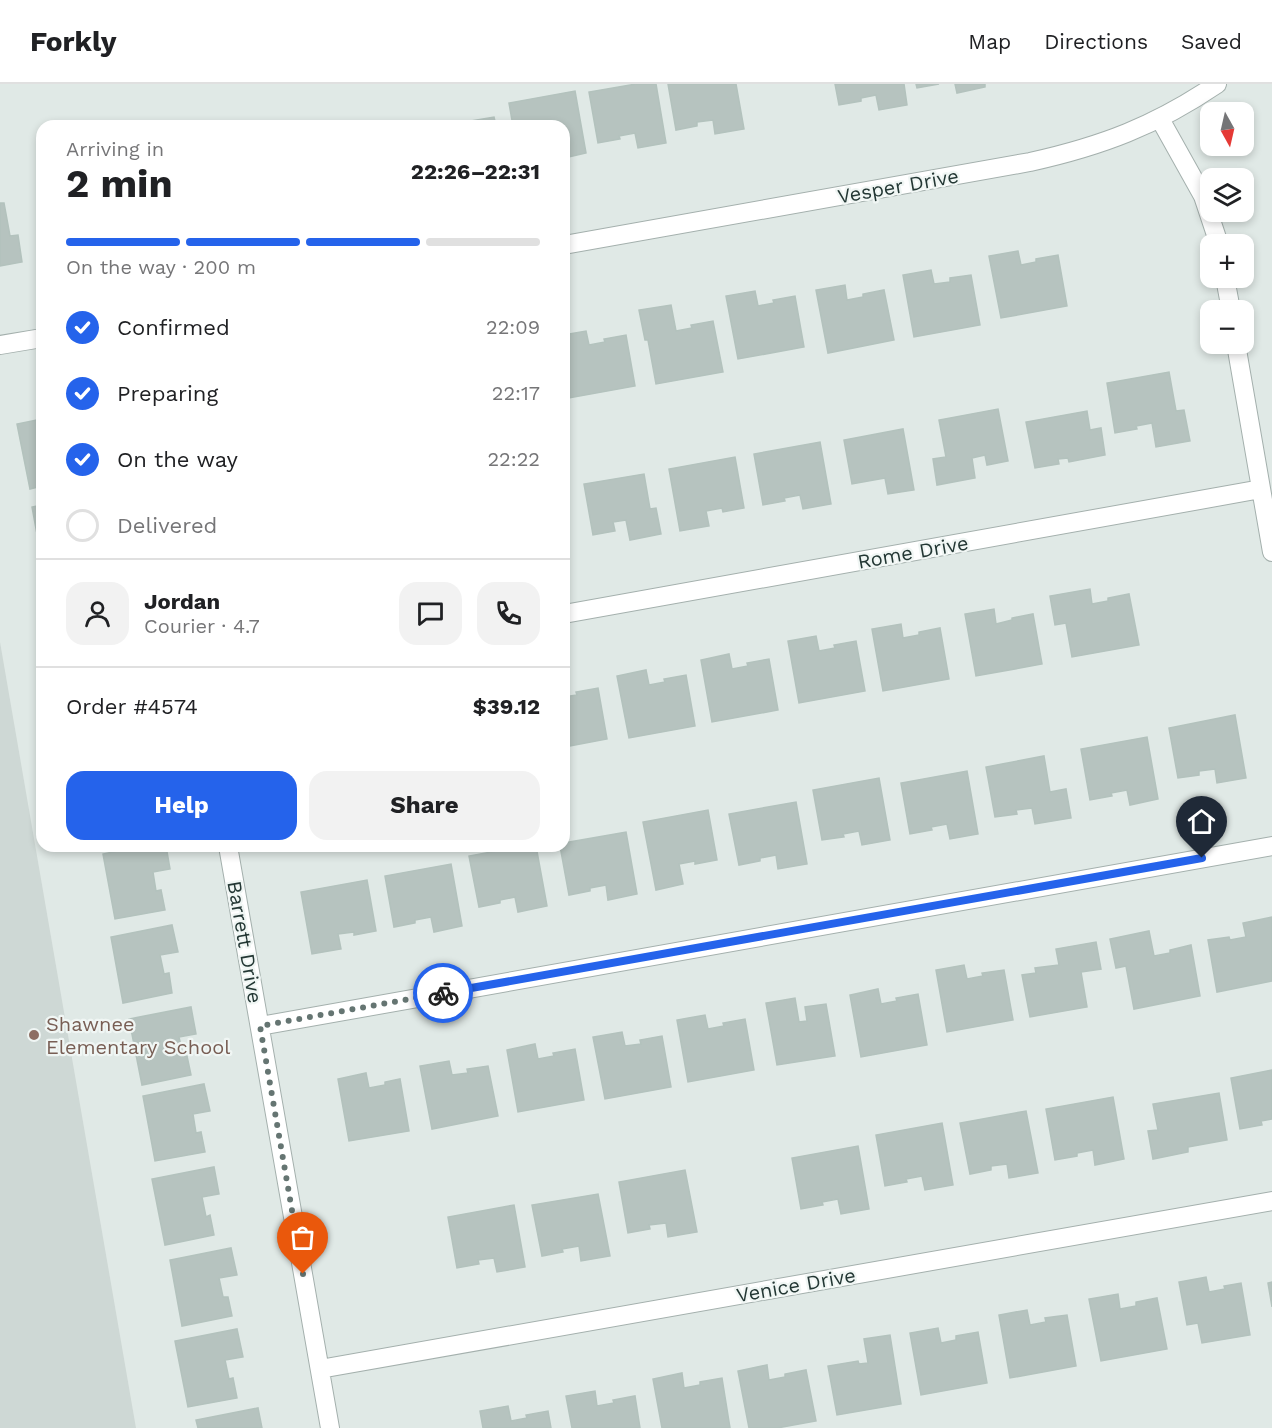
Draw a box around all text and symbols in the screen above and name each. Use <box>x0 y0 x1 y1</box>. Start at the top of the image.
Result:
text: Forkly <box>30 25 116 58</box>
text: Map <box>968 29 1011 54</box>
text: Directions <box>1044 29 1148 54</box>
text: Saved <box>1181 29 1242 54</box>
north arrow <box>1200 102 1254 156</box>
map controls <box>1200 102 1254 354</box>
text: Arriving in <box>66 137 164 161</box>
text: 22:26–22:31 <box>411 159 540 184</box>
text: 2 min <box>66 161 173 206</box>
street label: Vesper Drive <box>836 164 960 208</box>
button: layers <box>1200 168 1254 222</box>
button: + <box>1200 234 1254 288</box>
text: On the way · 200 m <box>66 255 256 279</box>
button: − <box>1200 300 1254 354</box>
icon: check <box>66 311 99 344</box>
text: Confirmed <box>117 315 230 340</box>
text: 22:09 <box>486 315 540 339</box>
icon: check <box>66 377 99 410</box>
text: Preparing <box>117 381 218 406</box>
text: 22:17 <box>492 381 540 405</box>
icon: check <box>66 443 99 476</box>
text: On the way <box>117 447 238 472</box>
text: 22:22 <box>487 447 540 471</box>
text: Delivered <box>117 513 217 538</box>
street label: Rome Drive <box>856 530 970 574</box>
button: person <box>66 582 129 645</box>
button: chat <box>399 582 462 645</box>
button: phone <box>477 582 540 645</box>
text: Jordan <box>144 589 220 614</box>
text: Courier · 4.7 <box>144 614 260 638</box>
text: Order #4574 <box>66 694 198 719</box>
text: $39.12 <box>473 694 540 719</box>
button: Help <box>66 771 297 840</box>
button: Share <box>309 771 540 840</box>
pin <box>1176 796 1227 858</box>
icon: home <box>1185 805 1218 838</box>
street label: Barrett Drive <box>222 879 268 1005</box>
courier <box>413 963 473 1023</box>
icon: bike <box>427 977 460 1010</box>
place label: Shawnee Elementary School <box>46 1012 230 1059</box>
marker: Shawnee Elementary School <box>27 1028 41 1042</box>
pin <box>277 1212 328 1274</box>
icon: bag <box>286 1221 319 1254</box>
street label: Venice Drive <box>735 1263 857 1307</box>

